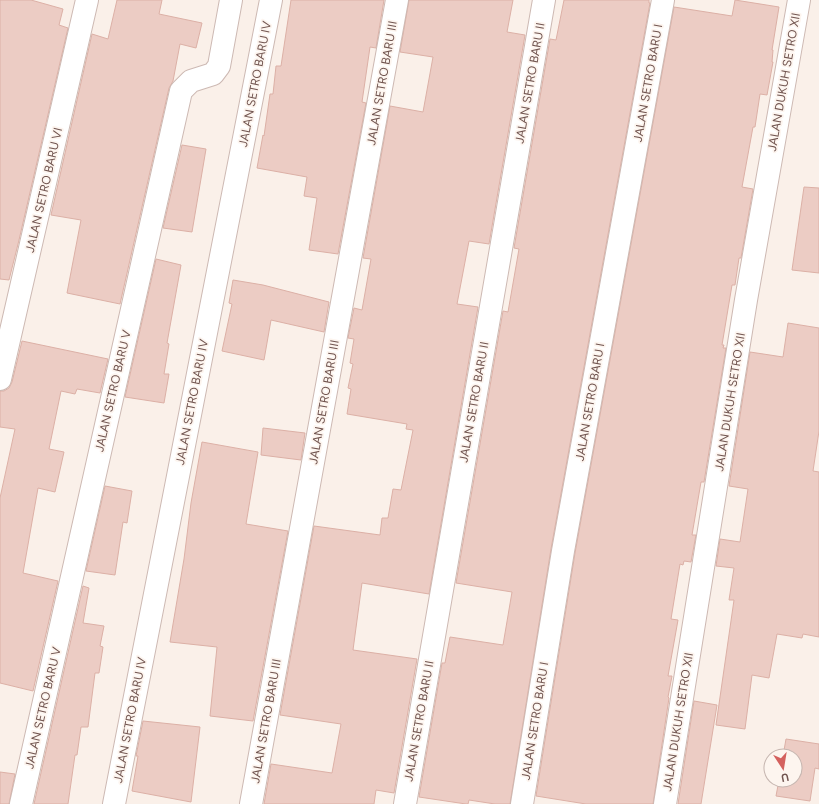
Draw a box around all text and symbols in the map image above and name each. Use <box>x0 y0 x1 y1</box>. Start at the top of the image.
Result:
street label: JALAN DUKUH SETRO XII <box>765 12 803 152</box>
street label: JALAN SETRO BARU IV <box>236 19 274 148</box>
street label: JALAN SETRO BARU III <box>364 20 400 146</box>
street label: JALAN SETRO BARU II <box>512 21 548 145</box>
street label: JALAN SETRO BARU I <box>631 23 665 143</box>
street label: JALAN SETRO BARU VI <box>23 126 65 254</box>
street label: JALAN SETRO BARU V <box>92 328 134 453</box>
street label: JALAN DUKUH SETRO XII <box>712 332 748 472</box>
street label: JALAN SETRO BARU IV <box>173 337 211 466</box>
street label: JALAN SETRO BARU III <box>306 339 342 465</box>
street label: JALAN SETRO BARU II <box>456 340 492 464</box>
street label: JALAN SETRO BARU I <box>573 342 607 462</box>
street label: JALAN SETRO BARU V <box>22 645 64 770</box>
street label: JALAN DUKUH SETRO XII <box>660 652 696 792</box>
street label: JALAN SETRO BARU IV <box>111 655 149 784</box>
street label: JALAN SETRO BARU III <box>248 658 284 784</box>
street label: JALAN SETRO BARU II <box>401 659 437 783</box>
street label: JALAN SETRO BARU I <box>519 661 551 781</box>
north arrow <box>763 748 803 788</box>
text: U <box>780 770 790 785</box>

